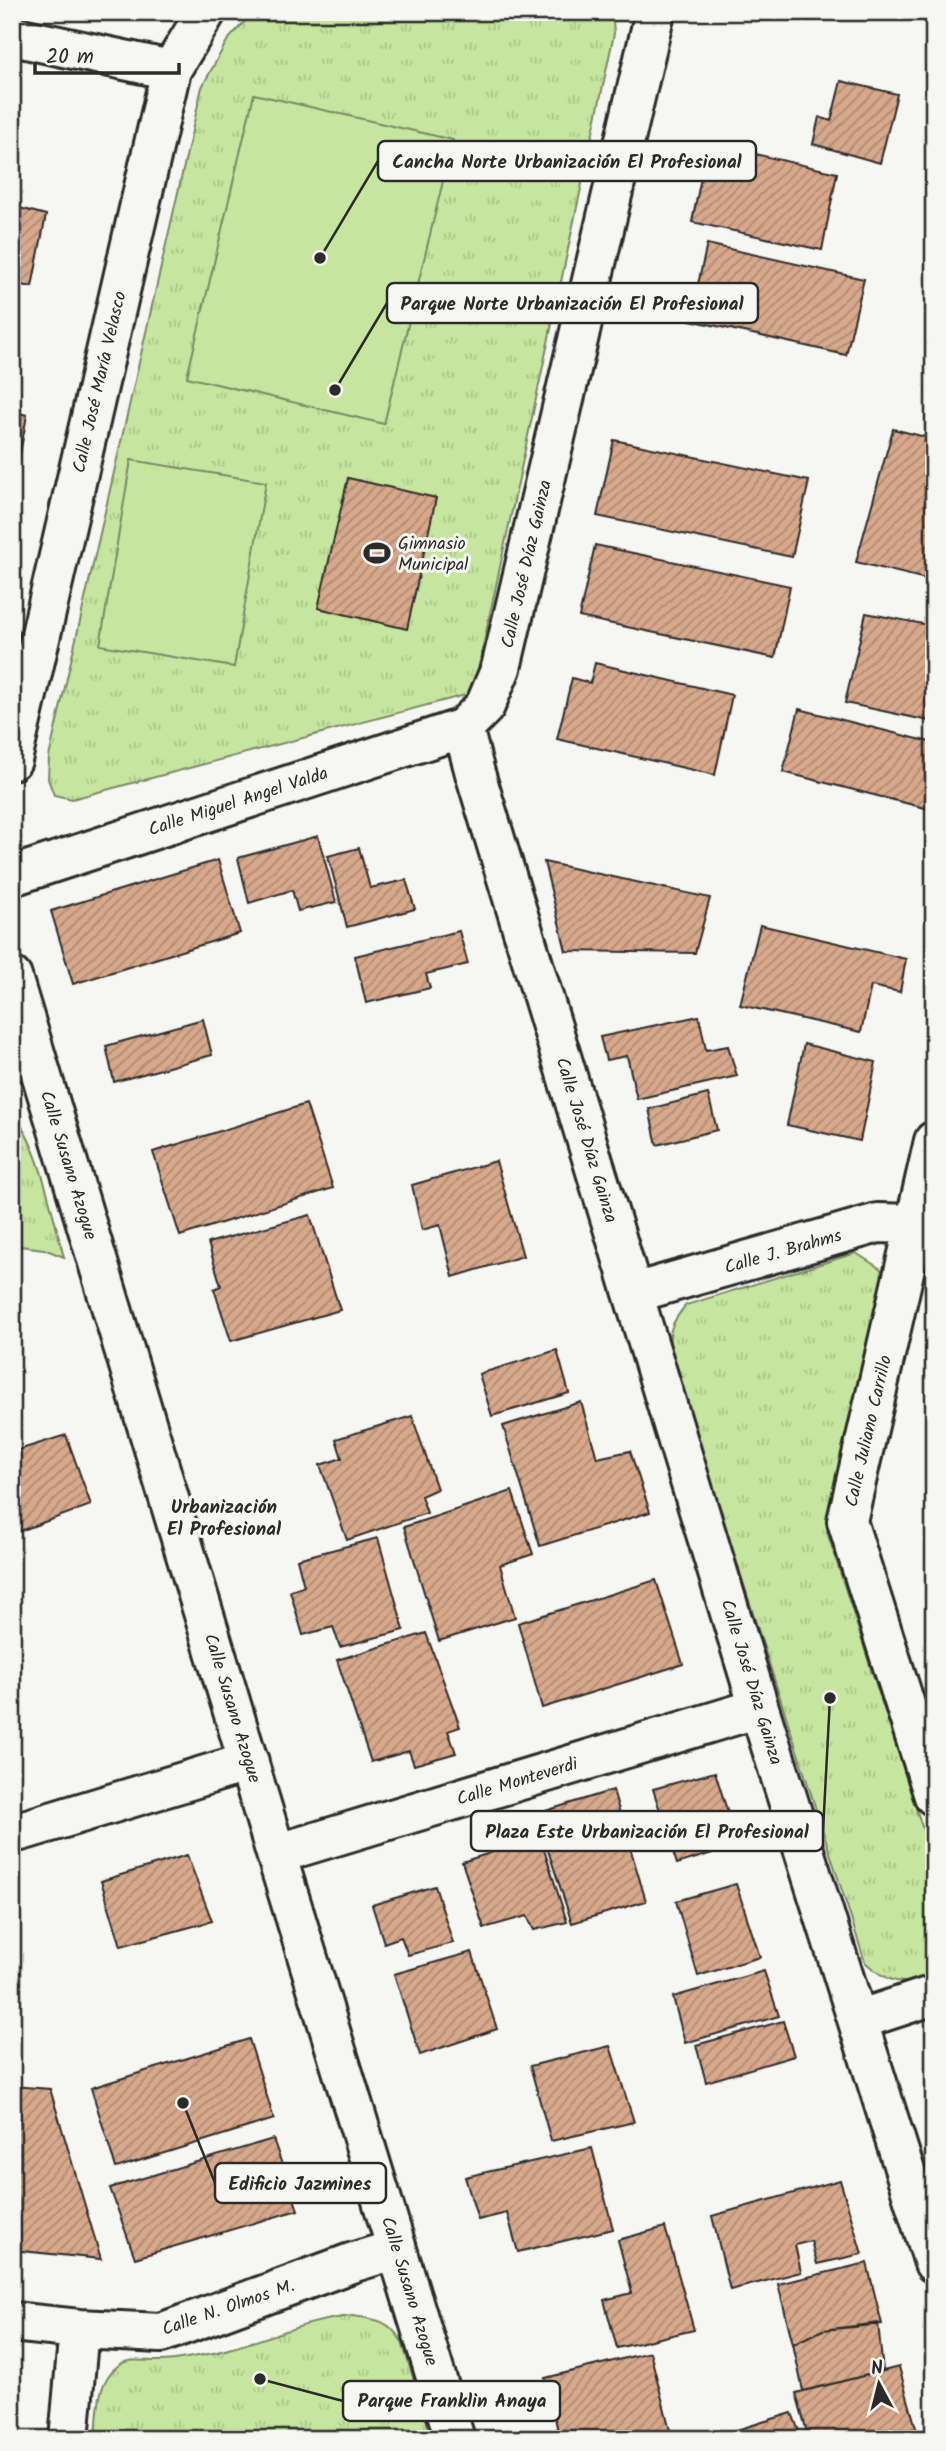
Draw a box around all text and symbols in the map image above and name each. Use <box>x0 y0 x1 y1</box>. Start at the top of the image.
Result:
scale bar <box>35 32 178 76</box>
text: 20 m <box>46 41 94 74</box>
callout: Cancha Norte Urbanización El Profesional <box>378 141 756 181</box>
text: Cancha Norte Urbanización El Profesional <box>392 148 743 178</box>
callout: Parque Norte Urbanización El Profesional <box>387 283 758 323</box>
street label: Calle José María Velasco <box>65 289 135 476</box>
text: Parque Norte Urbanización El Profesional <box>400 290 744 320</box>
street label: Calle José Díaz Gainza <box>494 477 561 651</box>
place label: Gimnasio Municipal <box>398 530 469 580</box>
sports icon: Gimnasio Municipal <box>362 538 392 568</box>
street label: Calle Miguel Angel Valda <box>145 760 332 845</box>
street label: Calle José Díaz Gainza <box>547 1054 625 1227</box>
street label: Calle Susano Azogue <box>31 1087 104 1244</box>
street label: Calle J. Brahms <box>721 1222 846 1283</box>
street label: Calle Juliano Carrillo <box>838 1353 901 1510</box>
district label: Urbanización El Profesional <box>167 1493 282 1545</box>
street label: Calle José Díaz Gainza <box>712 1596 790 1769</box>
street label: Calle Susano Azogue <box>195 1630 268 1787</box>
street label: Calle Monteverdi <box>453 1750 582 1815</box>
callout: Plaza Este Urbanización El Profesional <box>471 1811 823 1851</box>
text: Plaza Este Urbanización El Profesional <box>485 1818 810 1848</box>
callout: Edificio Jazmines <box>215 2163 386 2203</box>
text: Edificio Jazmines <box>229 2170 372 2200</box>
street label: Calle Susano Azogue <box>372 2213 445 2370</box>
street label: Calle N. Olmos M. <box>158 2272 299 2345</box>
north arrow <box>844 2350 914 2420</box>
text: N <box>869 2353 885 2385</box>
callout: Parque Franklin Anaya <box>343 2381 560 2421</box>
text: Parque Franklin Anaya <box>357 2387 547 2417</box>

